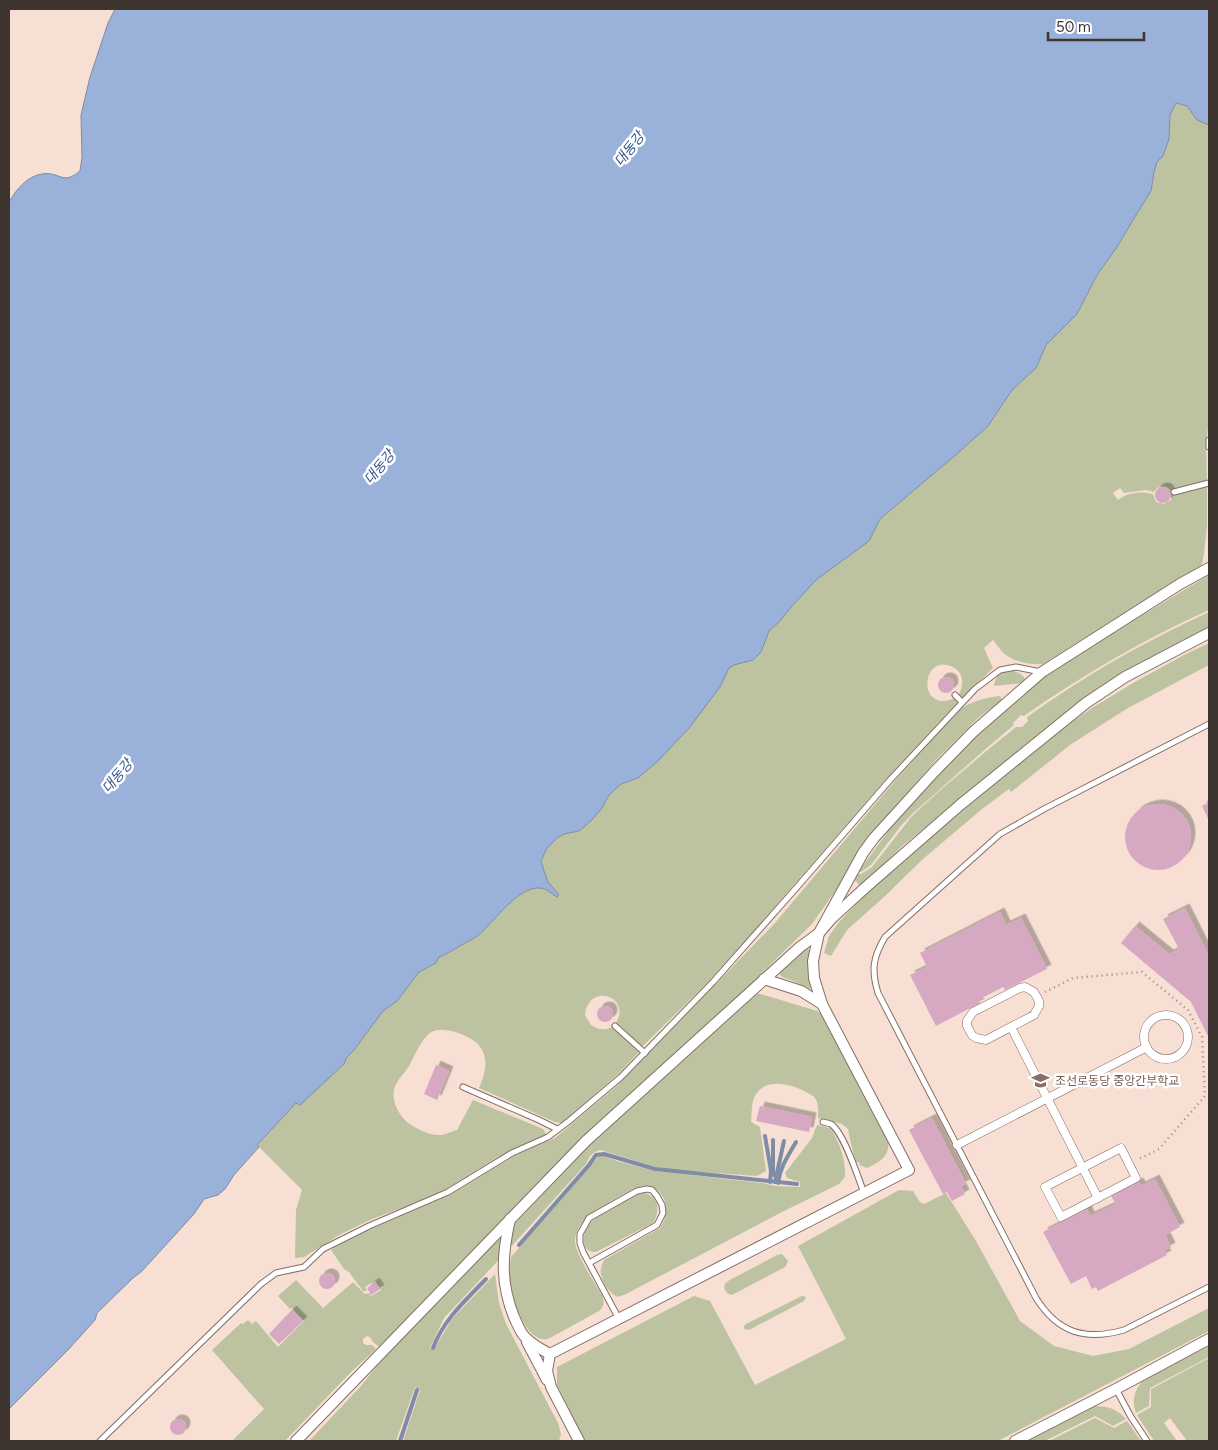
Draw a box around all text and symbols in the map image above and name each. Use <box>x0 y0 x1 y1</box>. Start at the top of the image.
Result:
scale bar <box>1048 10 1144 42</box>
text: 50 m <box>1056 18 1091 36</box>
water label: 대동강 <box>611 127 649 170</box>
water label: 대동강 <box>360 445 400 488</box>
water label: 대동강 <box>98 754 138 797</box>
school or university icon: 조선로동당 중앙간부학교 <box>1031 1071 1051 1091</box>
place label: 조선로동당 중앙간부학교 <box>1055 1074 1179 1088</box>

